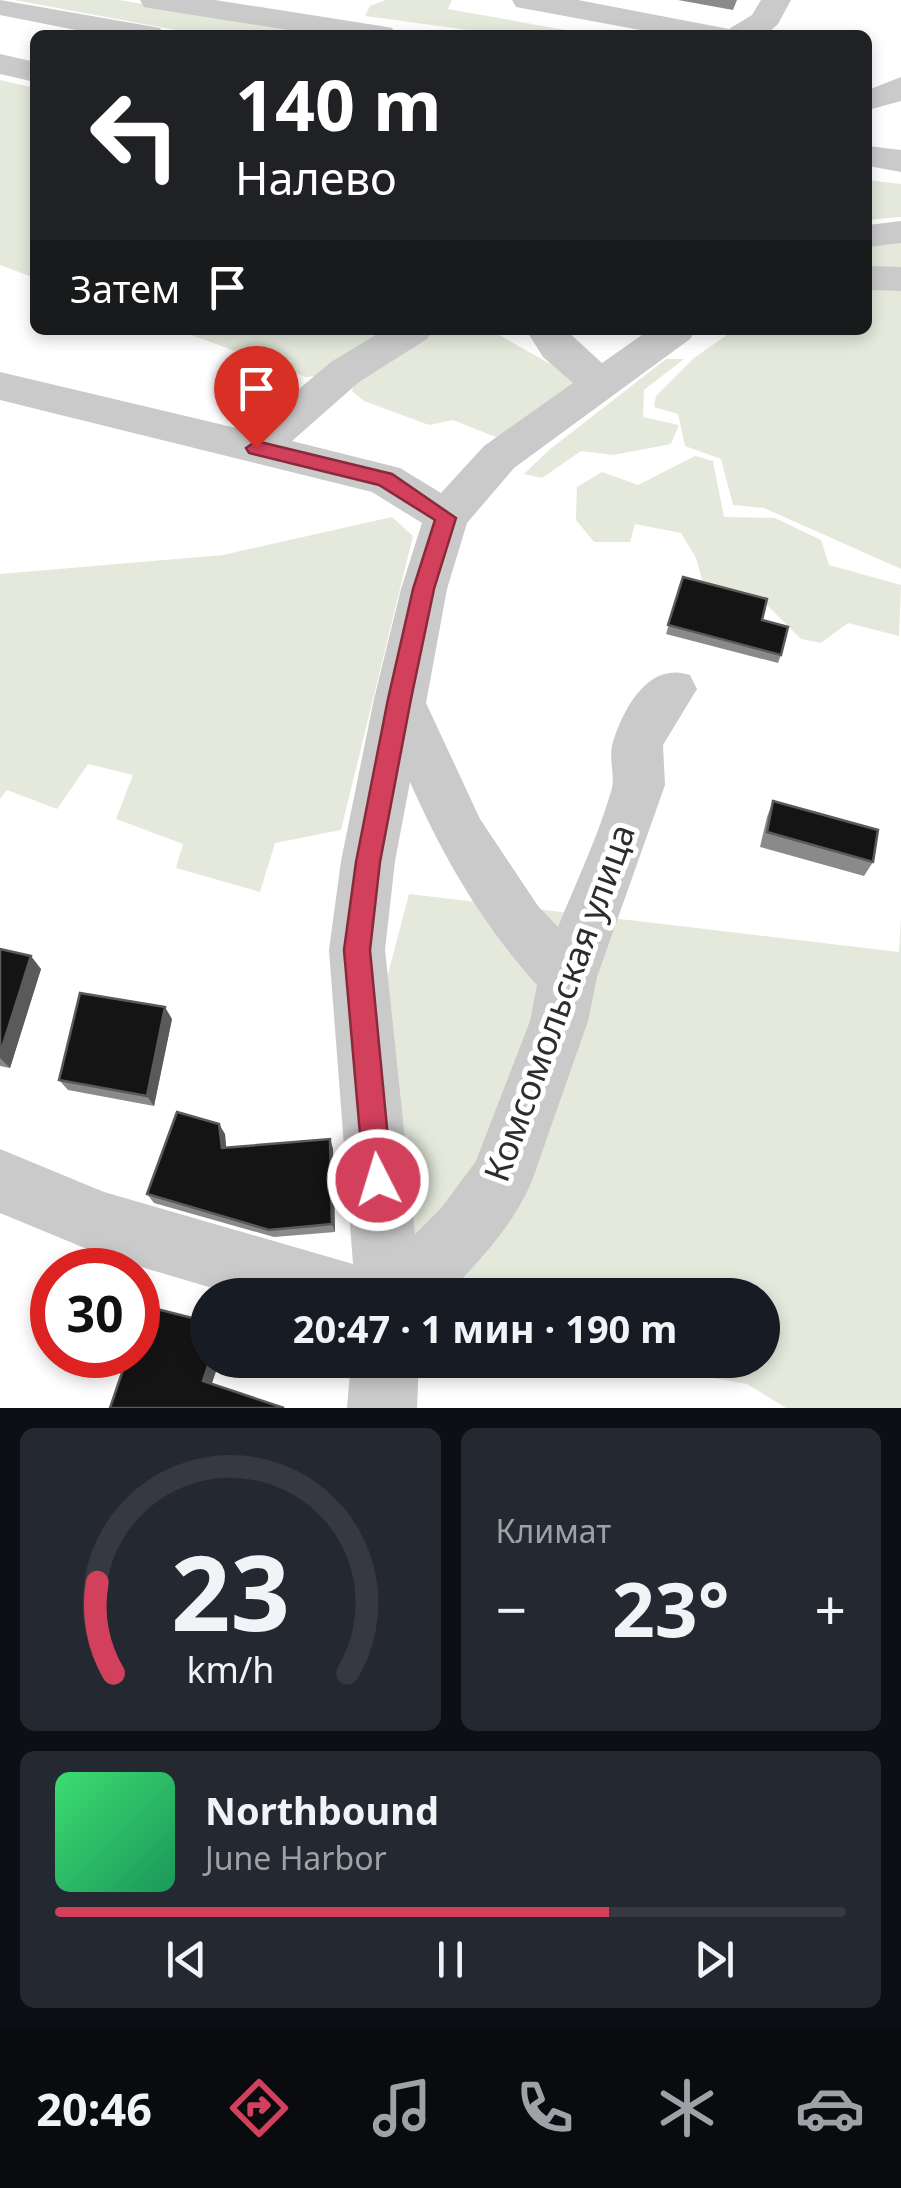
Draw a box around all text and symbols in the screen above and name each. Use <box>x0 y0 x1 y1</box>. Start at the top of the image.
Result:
text: 140 m <box>235 56 442 152</box>
icon: left <box>70 70 200 200</box>
text: Налево <box>235 147 397 208</box>
icon: arrive <box>200 260 255 315</box>
text: Затем <box>70 262 180 314</box>
pin <box>214 346 299 449</box>
icon: arrive <box>229 361 284 416</box>
street label: Комсомольская улица <box>472 817 645 1188</box>
position arrow <box>326 1128 430 1232</box>
speed limit sign: 30 <box>30 1248 160 1378</box>
text: 20:47 · 1 мин · 190 m <box>293 1302 677 1354</box>
text: Климат <box>496 1509 611 1552</box>
text: 23 <box>171 1520 290 1661</box>
text: 23° <box>612 1557 730 1659</box>
text: − <box>496 1571 527 1646</box>
text: + <box>815 1571 846 1646</box>
text: km/h <box>186 1645 274 1693</box>
text: Northbound <box>205 1784 439 1836</box>
text: June Harbor <box>205 1836 387 1879</box>
icon: previous <box>159 1932 214 1987</box>
icon: pause <box>423 1932 478 1987</box>
icon: next <box>687 1932 742 1987</box>
icon: directions <box>224 2073 294 2143</box>
icon: music <box>367 2073 437 2143</box>
icon: phone <box>510 2073 580 2143</box>
icon: climate <box>652 2073 722 2143</box>
icon: car <box>795 2073 865 2143</box>
text: 20:46 <box>36 2078 152 2139</box>

